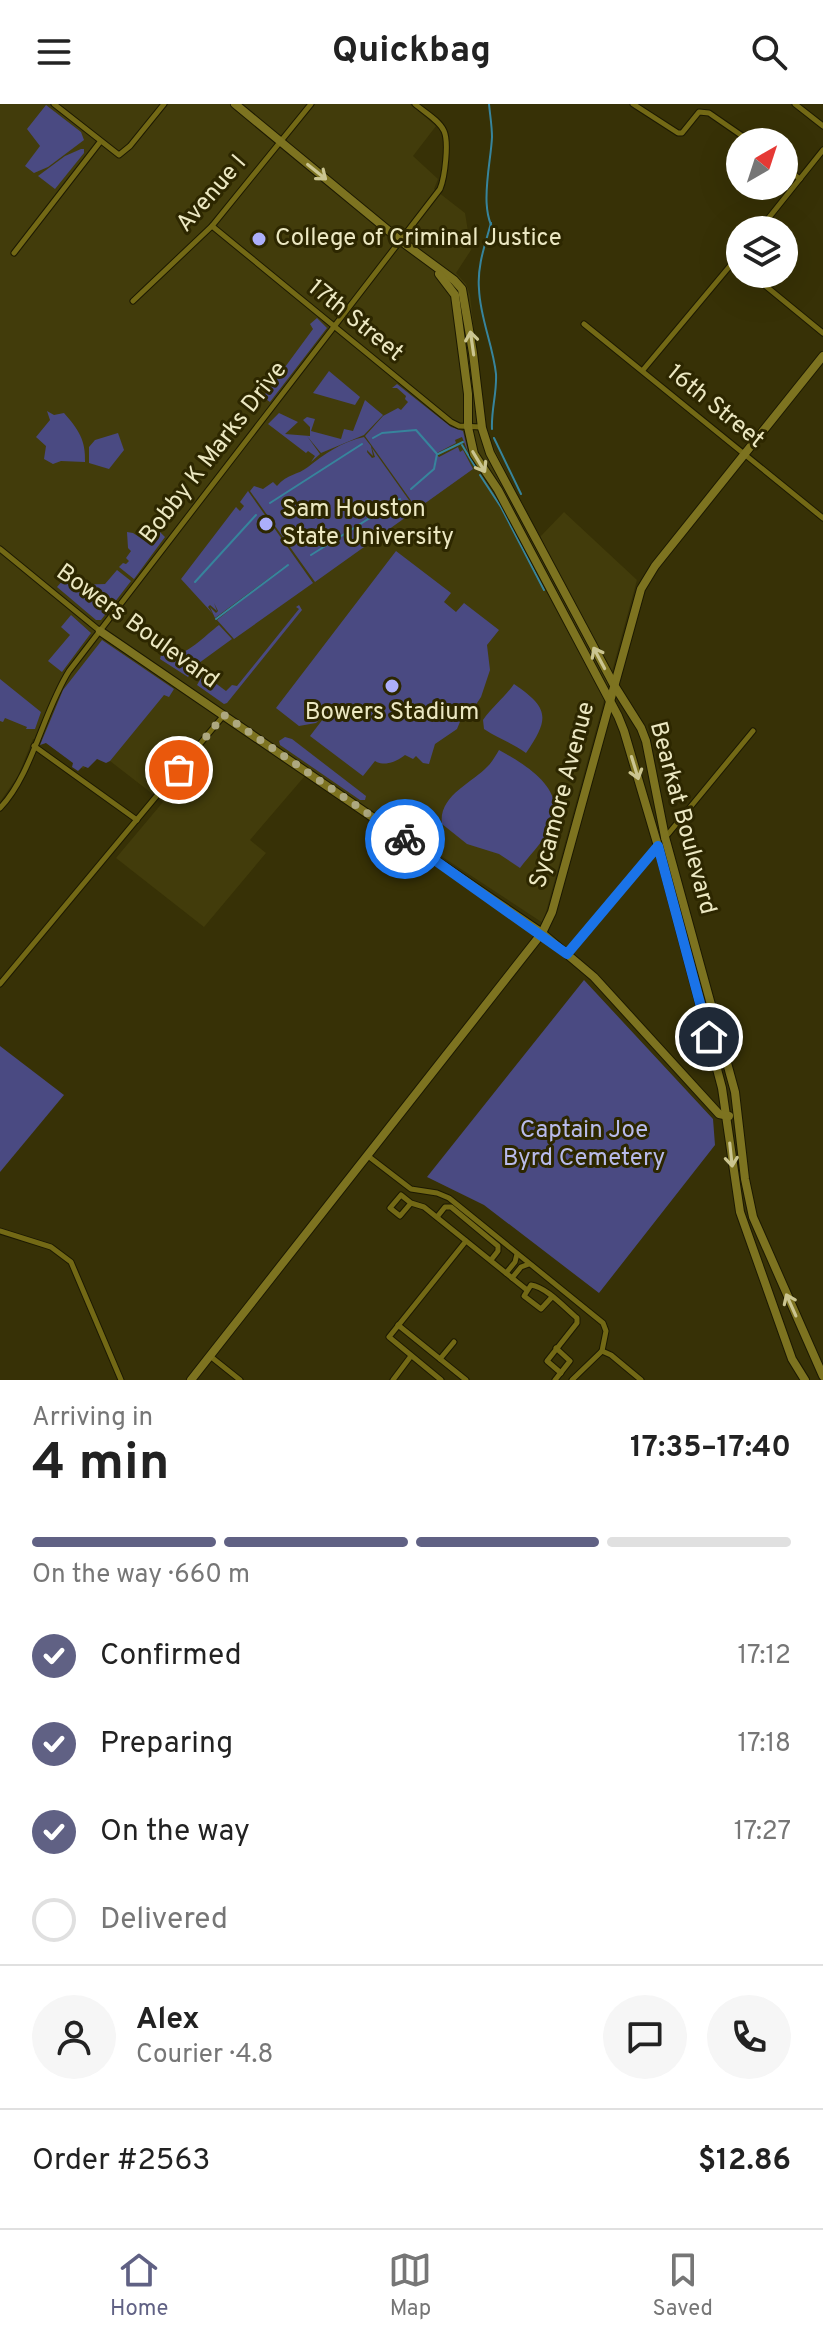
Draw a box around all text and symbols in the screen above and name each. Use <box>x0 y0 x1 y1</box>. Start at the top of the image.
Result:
text: Quickbag <box>332 29 491 75</box>
icon: menu <box>32 30 76 74</box>
icon: search <box>747 30 791 74</box>
north arrow <box>726 128 798 200</box>
map controls <box>726 128 798 288</box>
street label: Avenue I <box>170 149 254 239</box>
one-way arrow <box>306 163 327 181</box>
button: layers <box>726 216 798 288</box>
place label: College of Criminal Justice <box>275 224 562 254</box>
marker: College of Criminal Justice <box>250 230 268 248</box>
street label: 17th Street <box>301 273 409 369</box>
one-way arrow <box>464 331 479 356</box>
street label: Bobby K Marks Drive <box>134 356 294 550</box>
street label: 16th Street <box>660 358 770 456</box>
one-way arrow <box>471 450 487 473</box>
place label: Sam Houston State University <box>282 495 454 553</box>
marker: Sam Houston State University <box>257 515 275 533</box>
street label: Bowers Boulevard <box>50 558 224 696</box>
one-way arrow <box>591 646 606 670</box>
marker: Bowers Stadium <box>383 677 401 695</box>
place label: Bowers Stadium <box>305 698 479 728</box>
street label: Sycamore Avenue <box>524 699 602 891</box>
street label: Bearkat Boulevard <box>642 718 722 918</box>
pin <box>145 736 213 804</box>
icon: bag <box>157 748 201 792</box>
one-way arrow <box>628 754 643 780</box>
courier <box>365 799 445 879</box>
icon: bike <box>383 817 427 861</box>
pin <box>675 1003 743 1071</box>
icon: home <box>687 1015 731 1059</box>
park label: Captain Joe Byrd Cemetery <box>503 1116 665 1174</box>
one-way arrow <box>724 1141 739 1168</box>
one-way arrow <box>782 1293 797 1317</box>
text: Arriving in <box>32 1402 153 1435</box>
text: 17:35–17:40 <box>630 1430 791 1467</box>
text: 4 min <box>32 1432 169 1498</box>
text: On the way · 660 m <box>32 1559 250 1592</box>
icon: check <box>32 1634 76 1678</box>
text: Confirmed <box>100 1638 242 1675</box>
text: 17:12 <box>737 1640 791 1673</box>
icon: check <box>32 1722 76 1766</box>
text: Preparing <box>100 1726 233 1763</box>
text: 17:18 <box>737 1728 791 1761</box>
icon: check <box>32 1810 76 1854</box>
text: On the way <box>100 1814 250 1851</box>
text: 17:27 <box>734 1816 791 1849</box>
text: Delivered <box>100 1902 228 1939</box>
button: person <box>32 1995 116 2079</box>
button: chat <box>603 1995 687 2079</box>
button: phone <box>707 1995 791 2079</box>
text: Alex <box>136 2002 200 2039</box>
text: Courier · 4.8 <box>136 2039 273 2072</box>
text: Order #2563 <box>32 2143 210 2180</box>
text: $12.86 <box>698 2143 791 2180</box>
tab: Home <box>110 2248 168 2323</box>
tab: Map <box>388 2248 432 2323</box>
tab: Saved <box>653 2248 713 2323</box>

